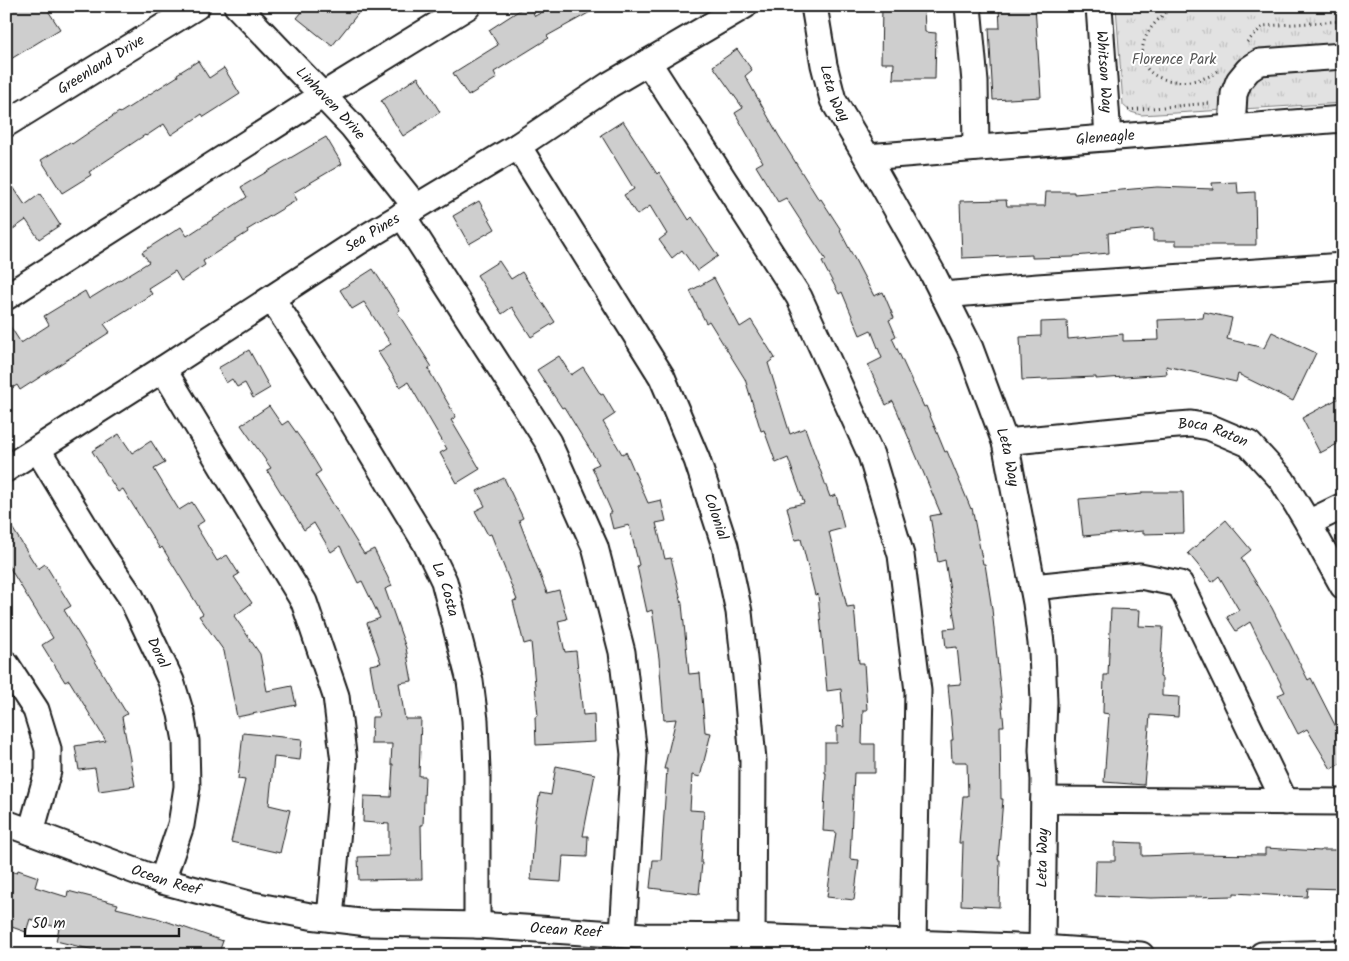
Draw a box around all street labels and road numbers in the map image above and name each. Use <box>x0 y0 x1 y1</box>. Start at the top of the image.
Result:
street label: Greenland Drive <box>53 29 150 101</box>
street label: Whitson Way <box>1089 30 1118 115</box>
street label: Linhaven Drive <box>289 61 371 146</box>
street label: Leta Way <box>812 62 856 127</box>
street label: Gleneagle <box>1075 124 1136 152</box>
street label: Sea Pines <box>340 207 405 259</box>
street label: Boca Raton <box>1177 412 1252 454</box>
street label: Leta Way <box>989 424 1025 490</box>
street label: Colonial <box>697 490 735 544</box>
street label: La Costa <box>425 558 465 619</box>
street label: Doral <box>140 633 176 673</box>
street label: Leta Way <box>1030 827 1056 888</box>
street label: Ocean Reef <box>128 859 204 903</box>
street label: Ocean Reef <box>529 917 604 945</box>

